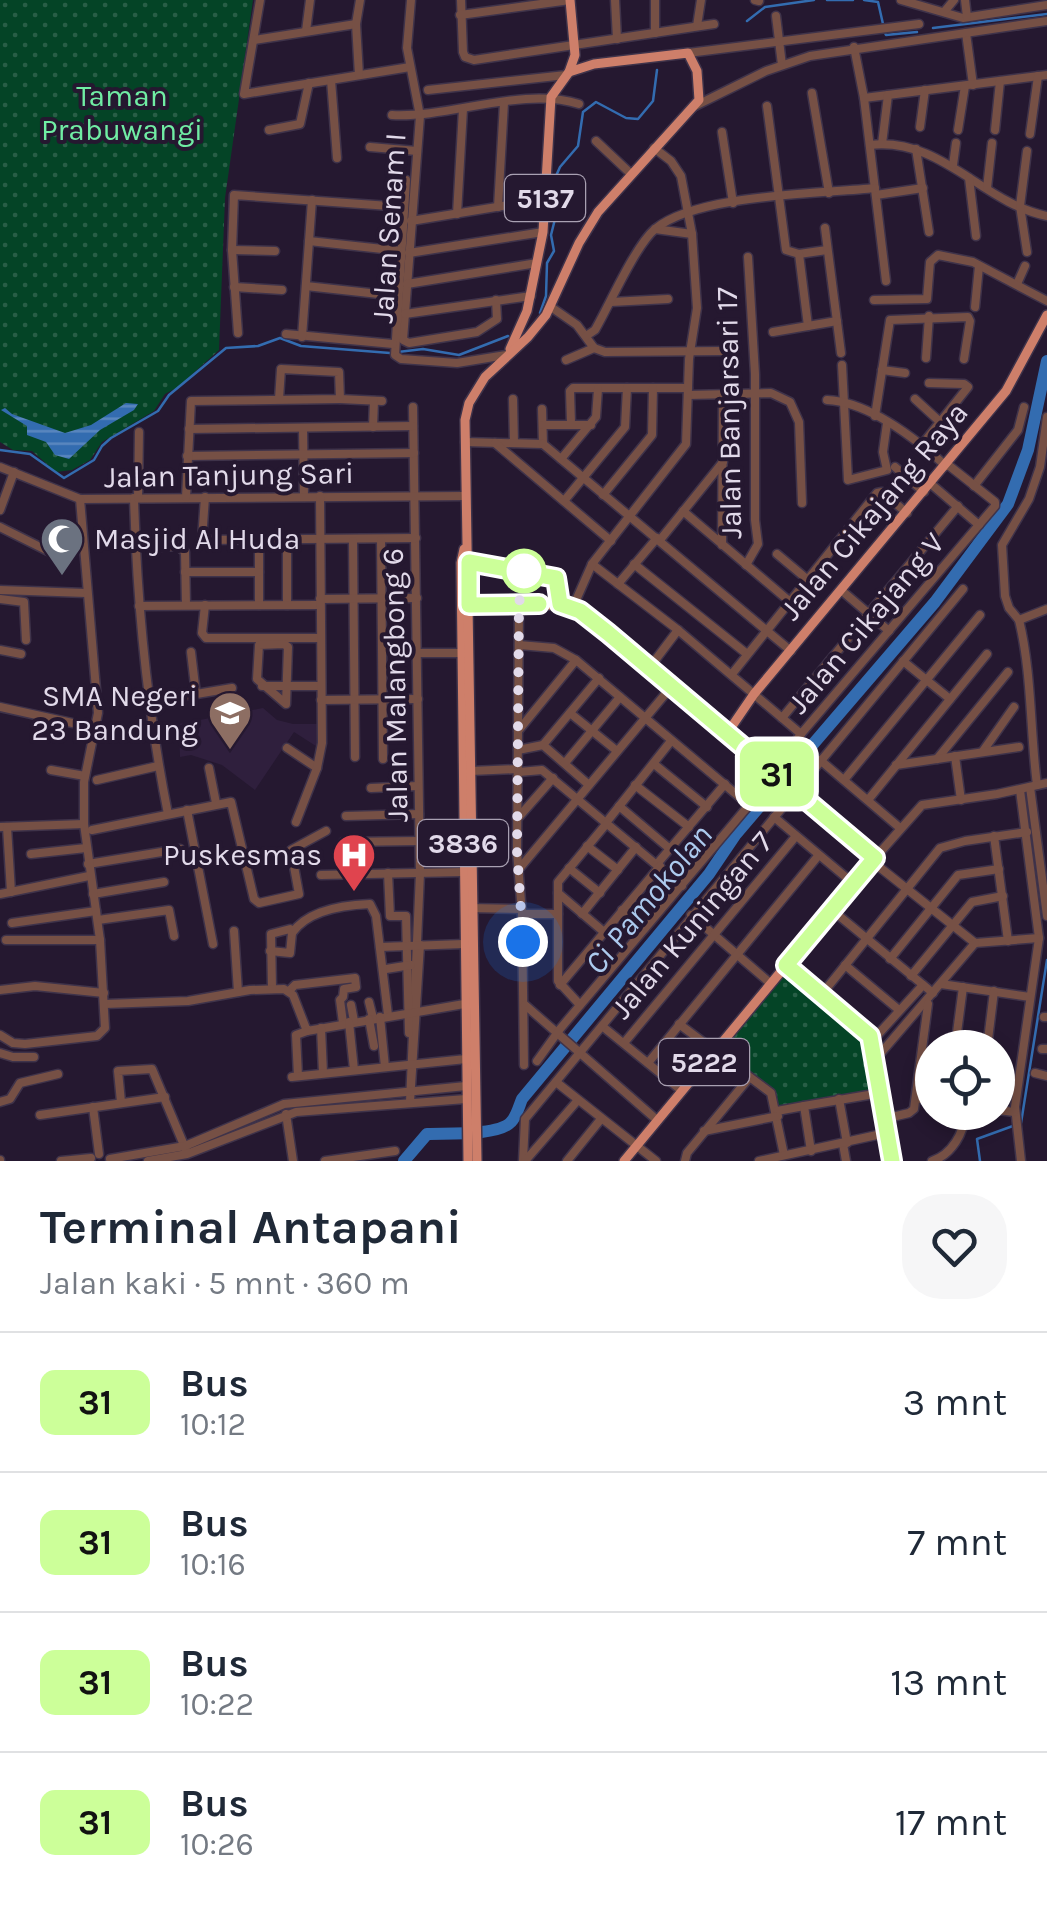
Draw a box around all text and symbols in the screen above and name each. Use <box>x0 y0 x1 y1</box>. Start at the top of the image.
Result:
park label: Taman Prabuwangi <box>41 78 203 148</box>
street label: Jalan Senam I <box>364 132 414 324</box>
road number: 5137 <box>505 175 585 221</box>
street label: Jalan Banjarsari 17 <box>709 287 749 539</box>
street label: Jalan Cikajang Raya <box>772 395 976 627</box>
street label: Jalan Tanjung Sari <box>104 455 354 495</box>
mosque icon: Masjid Al Huda <box>39 516 85 577</box>
place label: Masjid Al Huda <box>94 521 300 557</box>
street label: Jalan Cikajang V <box>780 525 952 721</box>
street label: Jalan Malangbong 6 <box>375 548 415 822</box>
unlabelled marker <box>503 550 545 592</box>
place label: SMA Negeri 23 Bandung <box>32 678 198 748</box>
school or university icon: SMA Negeri 23 Bandung <box>207 690 253 751</box>
line badge: 31 <box>732 742 822 806</box>
text: 31 <box>760 754 794 795</box>
water label: Ci Pamokolan <box>577 817 720 981</box>
road number: 3836 <box>418 820 508 866</box>
street label: Jalan Kuningan 7 <box>603 824 781 1026</box>
hospital icon: Puskesmas <box>331 832 377 893</box>
place label: Puskesmas <box>163 837 322 873</box>
your location <box>498 917 548 967</box>
map controls <box>915 1030 1015 1130</box>
button: locate <box>915 1030 1015 1130</box>
road number: 5222 <box>659 1039 749 1085</box>
button: heart <box>902 1194 1007 1299</box>
text: Terminal Antapani <box>40 1199 462 1255</box>
text: Jalan kaki · 5 mnt · 360 m <box>40 1265 410 1302</box>
text: Bus <box>180 1361 249 1406</box>
text: 3 mnt <box>903 1380 1007 1425</box>
text: 31 <box>78 1382 112 1423</box>
text: 10:12 <box>180 1406 246 1443</box>
text: Bus <box>180 1501 249 1546</box>
text: 7 mnt <box>907 1520 1007 1565</box>
text: 31 <box>78 1522 112 1563</box>
text: 10:16 <box>180 1546 246 1583</box>
text: Bus <box>180 1641 249 1686</box>
text: 13 mnt <box>890 1660 1007 1705</box>
text: 31 <box>78 1662 112 1703</box>
text: 10:22 <box>180 1686 254 1723</box>
text: Bus <box>180 1781 249 1826</box>
text: 17 mnt <box>895 1800 1007 1845</box>
text: 31 <box>78 1802 112 1843</box>
text: 10:26 <box>180 1826 254 1863</box>

